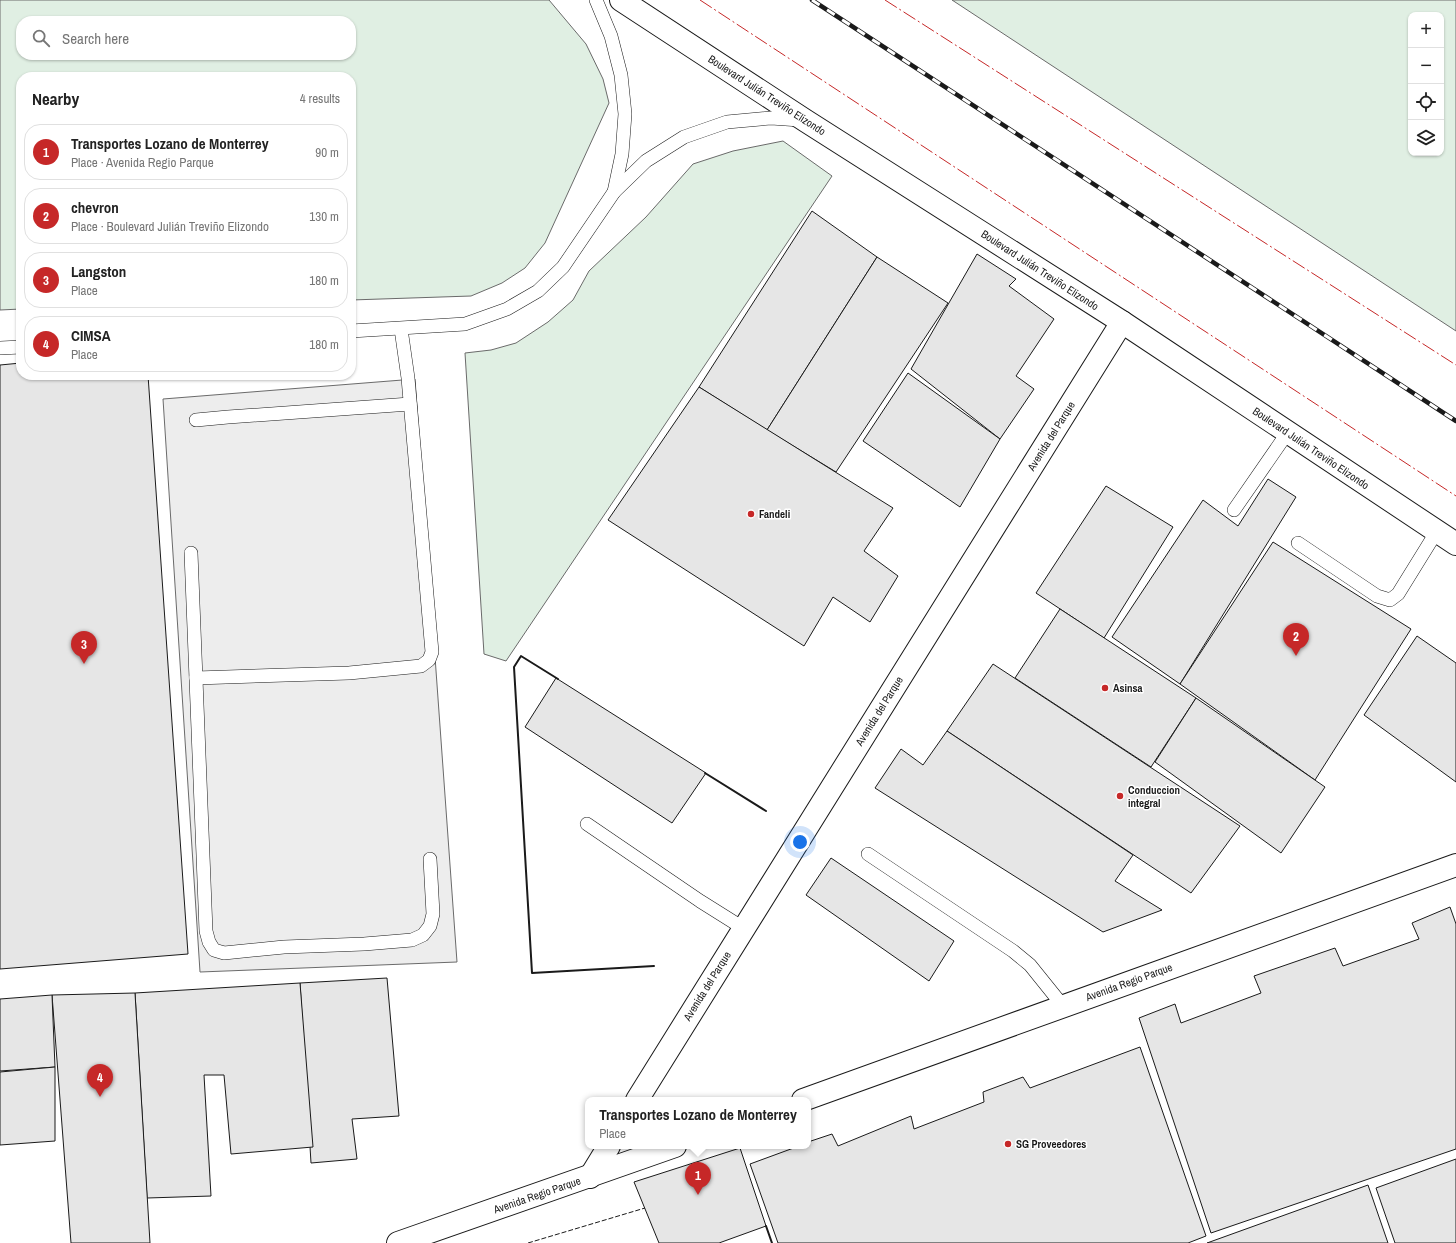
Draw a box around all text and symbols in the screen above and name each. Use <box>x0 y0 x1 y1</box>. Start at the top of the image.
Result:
map controls <box>1408 12 1444 156</box>
button: + <box>1408 12 1444 48</box>
search box <box>16 16 356 60</box>
icon: search <box>30 27 52 49</box>
text: Search here <box>62 28 129 49</box>
button: − <box>1408 48 1444 84</box>
street label: Boulevard Julián Treviño Elizondo <box>706 52 828 138</box>
button: locate <box>1408 84 1444 120</box>
text: Nearby <box>32 87 79 110</box>
text: 4 results <box>300 90 340 107</box>
button: layers <box>1408 120 1444 156</box>
text: Transportes Lozano de Monterrey <box>71 133 269 154</box>
text: 1 <box>43 144 49 161</box>
text: 90 m <box>315 144 339 161</box>
text: Place · Avenida Regio Parque <box>71 154 214 171</box>
text: chevron <box>71 197 119 218</box>
text: 2 <box>43 208 49 225</box>
text: 130 m <box>309 208 339 225</box>
text: Place · Boulevard Julián Treviño Elizondo <box>71 218 269 235</box>
street label: Boulevard Julián Treviño Elizondo <box>979 227 1101 313</box>
text: Langston <box>71 261 126 282</box>
text: 3 <box>43 272 49 289</box>
text: 180 m <box>309 272 339 289</box>
text: Place <box>71 282 98 299</box>
text: CIMSA <box>71 325 111 346</box>
text: 4 <box>43 336 49 353</box>
text: 180 m <box>309 336 339 353</box>
text: Place <box>71 346 98 363</box>
street label: Avenida del Parque <box>1024 399 1078 474</box>
street label: Boulevard Julián Treviño Elizondo <box>1250 404 1372 492</box>
place label: Fandeli <box>759 507 790 521</box>
marker: Fandeli <box>746 509 756 519</box>
pin: 2 <box>1283 623 1309 656</box>
pin: 3 <box>71 631 97 664</box>
street label: Avenida del Parque <box>852 674 906 749</box>
place label: Asinsa <box>1113 681 1143 695</box>
marker: Asinsa <box>1100 683 1110 693</box>
place label: Conduccion integral <box>1128 783 1180 810</box>
marker: Conduccion integral <box>1115 791 1125 801</box>
your location <box>790 832 810 852</box>
street label: Avenida del Parque <box>680 949 734 1024</box>
street label: Avenida Regio Parque <box>1083 960 1174 1005</box>
pin: 4 <box>87 1064 113 1097</box>
popup <box>585 1097 811 1149</box>
text: Transportes Lozano de Monterrey <box>599 1104 797 1125</box>
text: Place <box>599 1125 626 1142</box>
place label: SG Proveedores <box>1016 1137 1086 1151</box>
marker: SG Proveedores <box>1003 1139 1013 1149</box>
pin: 1 <box>685 1162 711 1195</box>
street label: Avenida Regio Parque <box>491 1174 582 1217</box>

